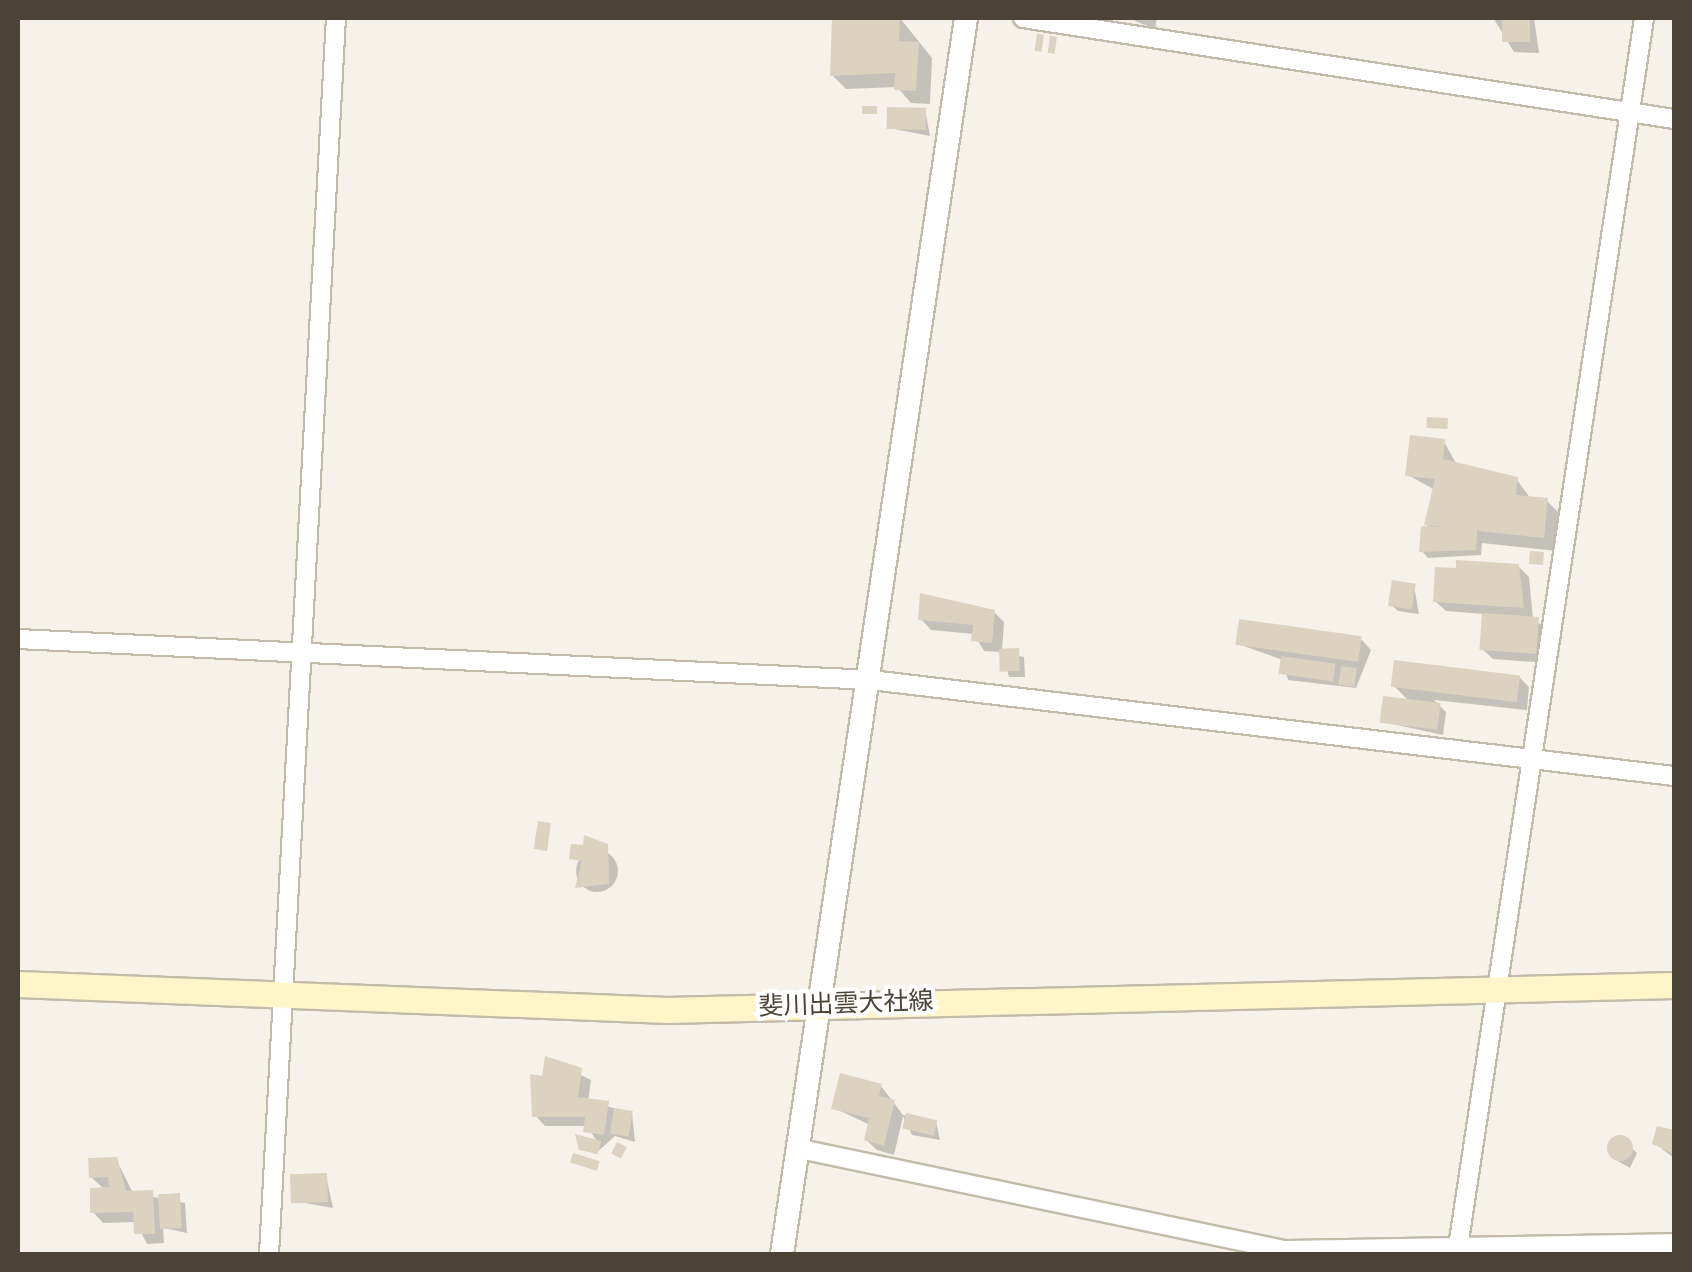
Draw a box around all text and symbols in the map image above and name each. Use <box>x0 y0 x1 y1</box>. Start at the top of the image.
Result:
street label: 斐川出雲大社線 <box>758 986 934 1022</box>

